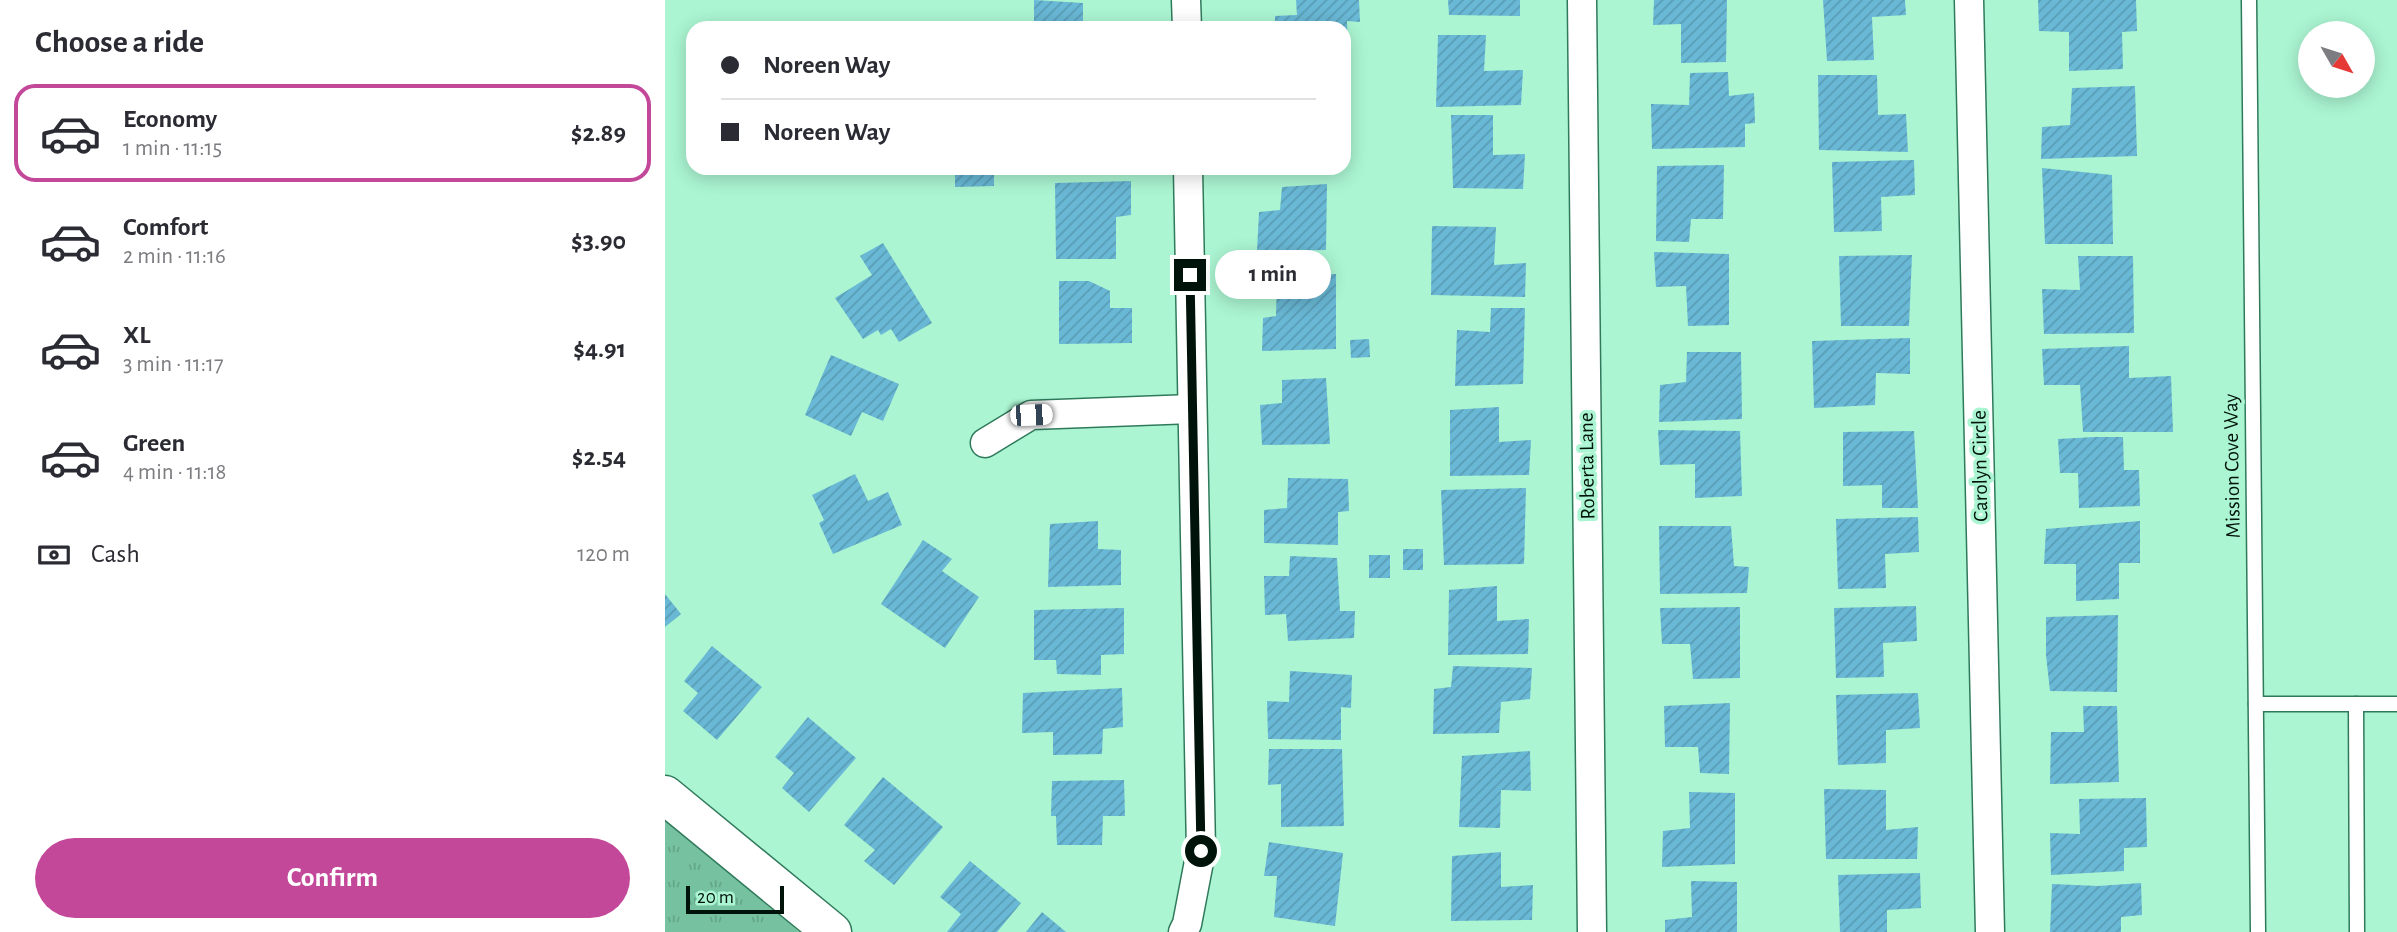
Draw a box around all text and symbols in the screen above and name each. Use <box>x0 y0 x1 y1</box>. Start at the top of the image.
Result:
north arrow <box>2298 21 2375 98</box>
map controls <box>2298 21 2375 98</box>
text: Choose a ride <box>35 26 204 58</box>
text: Noreen Way <box>763 52 890 78</box>
icon: car <box>39 102 102 165</box>
text: Economy <box>123 106 217 132</box>
text: Noreen Way <box>763 119 890 145</box>
text: $2.89 <box>571 120 626 146</box>
text: 1 min · 11:15 <box>123 137 222 160</box>
icon: car <box>39 210 102 273</box>
text: Comfort <box>123 214 208 240</box>
text: $3.90 <box>571 228 626 254</box>
text: 2 min · 11:16 <box>123 245 226 268</box>
callout: 1 min <box>1215 250 1330 300</box>
route end <box>1174 259 1206 291</box>
text: 1 min <box>1249 263 1297 286</box>
icon: car <box>39 318 102 381</box>
text: XL <box>123 322 150 348</box>
text: $4.91 <box>573 336 626 362</box>
text: 3 min · 11:17 <box>123 353 224 376</box>
street label: Mission Cove Way <box>2220 393 2244 539</box>
car <box>1010 404 1053 426</box>
street label: Carolyn Circle <box>1969 410 1991 522</box>
street label: Roberta Lane <box>1576 412 1598 520</box>
icon: car <box>39 426 102 489</box>
text: Green <box>123 430 185 456</box>
text: $2.54 <box>572 444 626 470</box>
text: 4 min · 11:18 <box>123 461 226 484</box>
icon: cash <box>35 536 73 574</box>
text: Cash <box>91 541 140 567</box>
text: 120 m <box>577 543 630 566</box>
route start <box>1185 835 1217 867</box>
button: Confirm <box>35 838 630 918</box>
scale bar <box>686 883 784 915</box>
text: 20 m <box>697 888 734 907</box>

